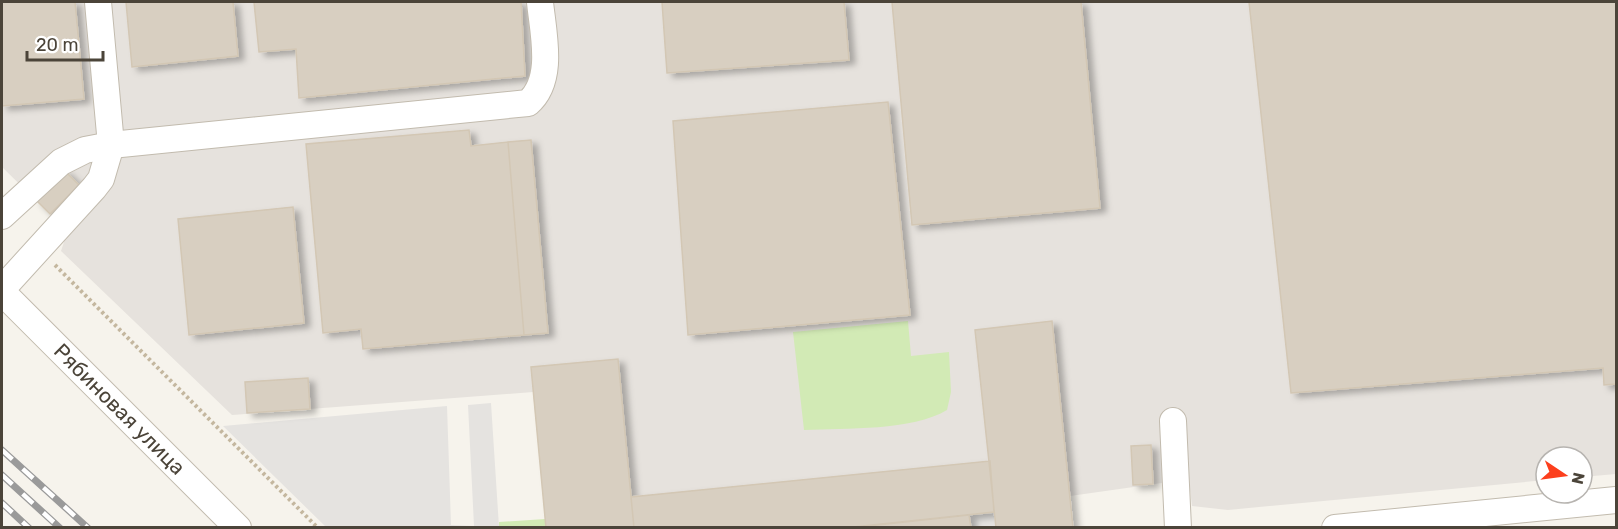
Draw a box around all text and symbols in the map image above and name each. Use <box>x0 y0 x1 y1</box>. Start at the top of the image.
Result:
scale bar <box>27 24 104 62</box>
text: 20 m <box>36 34 78 56</box>
street label: Рябиновая улица <box>49 338 191 480</box>
north arrow <box>1534 445 1594 505</box>
text: N <box>1568 471 1589 486</box>

